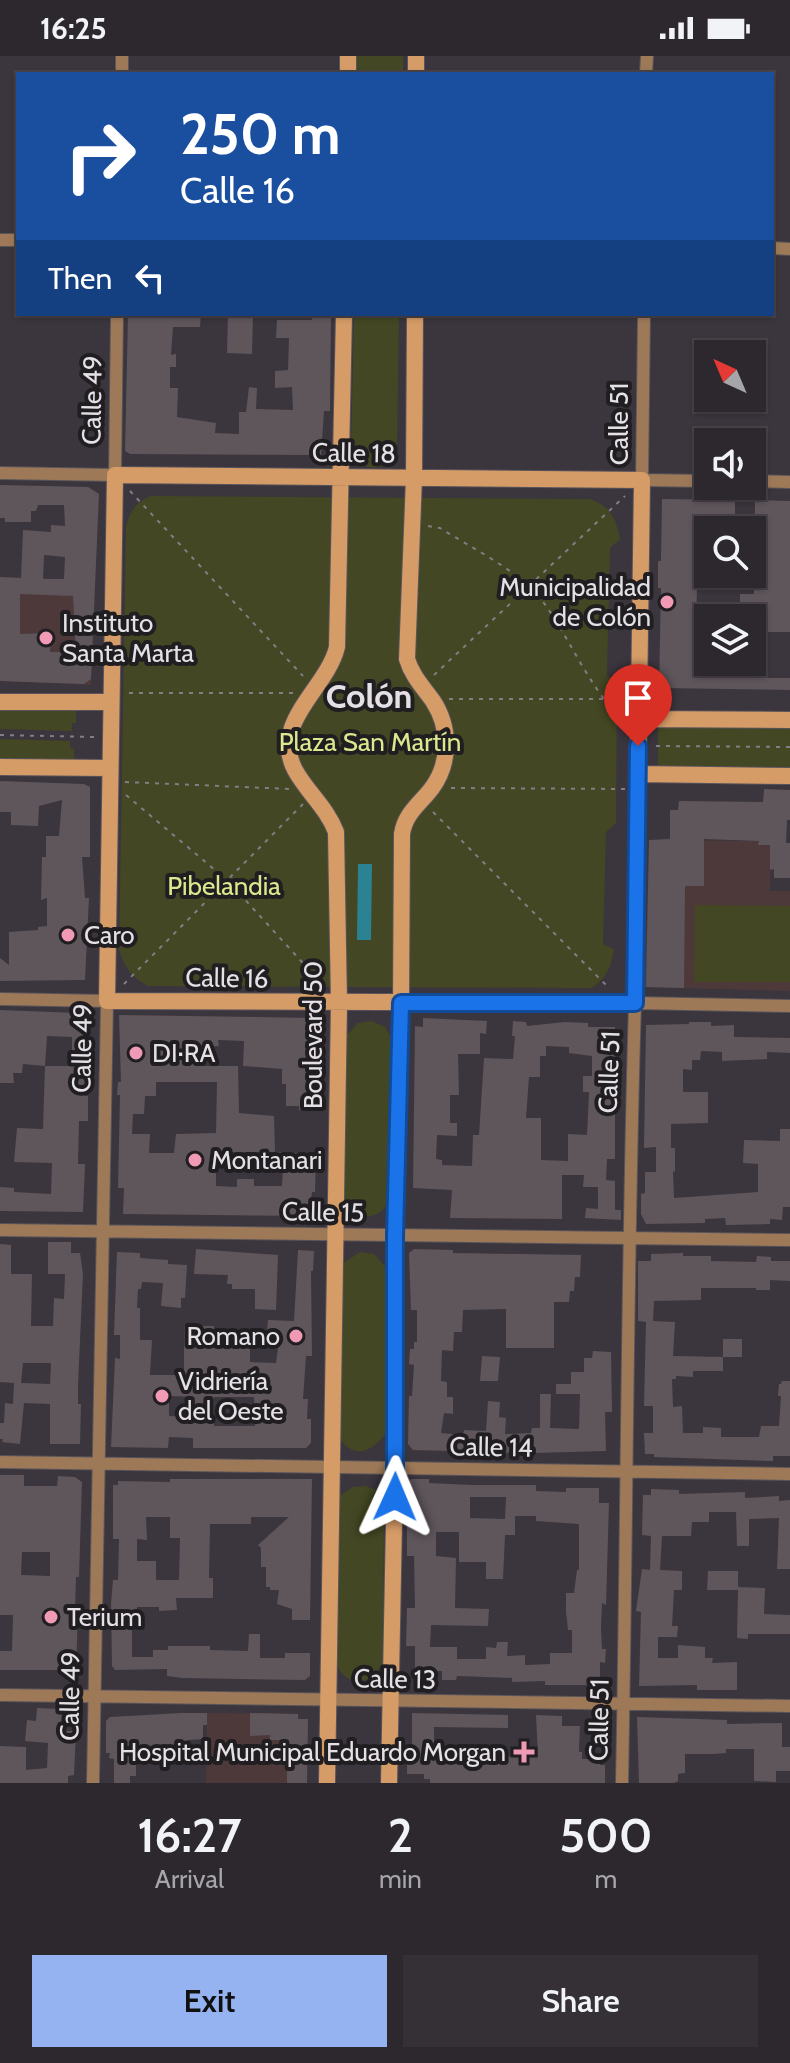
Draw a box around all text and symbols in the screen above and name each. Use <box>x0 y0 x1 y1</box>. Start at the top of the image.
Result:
text: 16:25 <box>40 10 107 47</box>
text: 250 m <box>180 100 341 168</box>
icon: right <box>48 104 152 208</box>
text: Calle 16 <box>180 168 295 212</box>
icon: left <box>128 256 172 300</box>
text: Then <box>48 260 112 297</box>
north arrow <box>694 340 766 412</box>
map controls <box>694 340 766 676</box>
street label: Calle 49 <box>75 355 109 445</box>
street label: Calle 51 <box>603 383 635 465</box>
button: sound <box>694 428 766 500</box>
street label: Calle 18 <box>312 436 396 470</box>
button: search <box>694 516 766 588</box>
place label: Municipalidad de Colón <box>499 571 651 633</box>
marker: Municipalidad de Colón <box>658 593 676 611</box>
button: layers <box>694 604 766 676</box>
place label: Instituto Santa Marta <box>62 607 194 669</box>
marker: Instituto Santa Marta <box>37 629 55 647</box>
pin <box>604 664 672 746</box>
district label: Colón <box>326 675 412 717</box>
icon: arrive <box>616 676 660 720</box>
park label: Plaza San Martín <box>279 726 461 758</box>
park label: Pibelandia <box>167 870 281 902</box>
place label: Caro <box>84 919 135 951</box>
marker: Caro <box>59 926 77 944</box>
street label: Calle 16 <box>185 961 269 995</box>
street label: Boulevard 50 <box>297 961 329 1109</box>
street label: Calle 49 <box>65 1003 99 1093</box>
street label: Calle 51 <box>592 1030 626 1114</box>
place label: DI·RA <box>152 1037 215 1069</box>
marker: DI·RA <box>127 1044 145 1062</box>
place label: Montanari <box>211 1144 322 1176</box>
marker: Montanari <box>186 1151 204 1169</box>
street label: Calle 15 <box>282 1195 364 1229</box>
place label: Romano <box>186 1320 280 1352</box>
marker: Romano <box>287 1327 305 1345</box>
place label: Vidriería del Oeste <box>178 1365 284 1427</box>
marker: Vidriería del Oeste <box>153 1387 171 1405</box>
street label: Calle 14 <box>449 1430 533 1464</box>
position arrow <box>353 1455 437 1539</box>
place label: Terium <box>67 1601 142 1633</box>
marker: Terium <box>42 1608 60 1626</box>
street label: Calle 49 <box>53 1651 87 1741</box>
street label: Calle 13 <box>354 1662 436 1696</box>
street label: Calle 51 <box>582 1679 616 1761</box>
place label: Hospital Municipal Eduardo Morgan <box>119 1736 506 1768</box>
marker: Hospital Municipal Eduardo Morgan <box>513 1741 535 1763</box>
text: 16:27 <box>137 1806 242 1864</box>
text: 2 <box>388 1806 413 1864</box>
text: 500 <box>559 1806 653 1864</box>
text: Arrival <box>155 1863 224 1895</box>
text: min <box>379 1863 422 1895</box>
text: m <box>594 1863 617 1895</box>
button: Exit <box>32 1955 387 2047</box>
button: Share <box>403 1955 758 2047</box>

